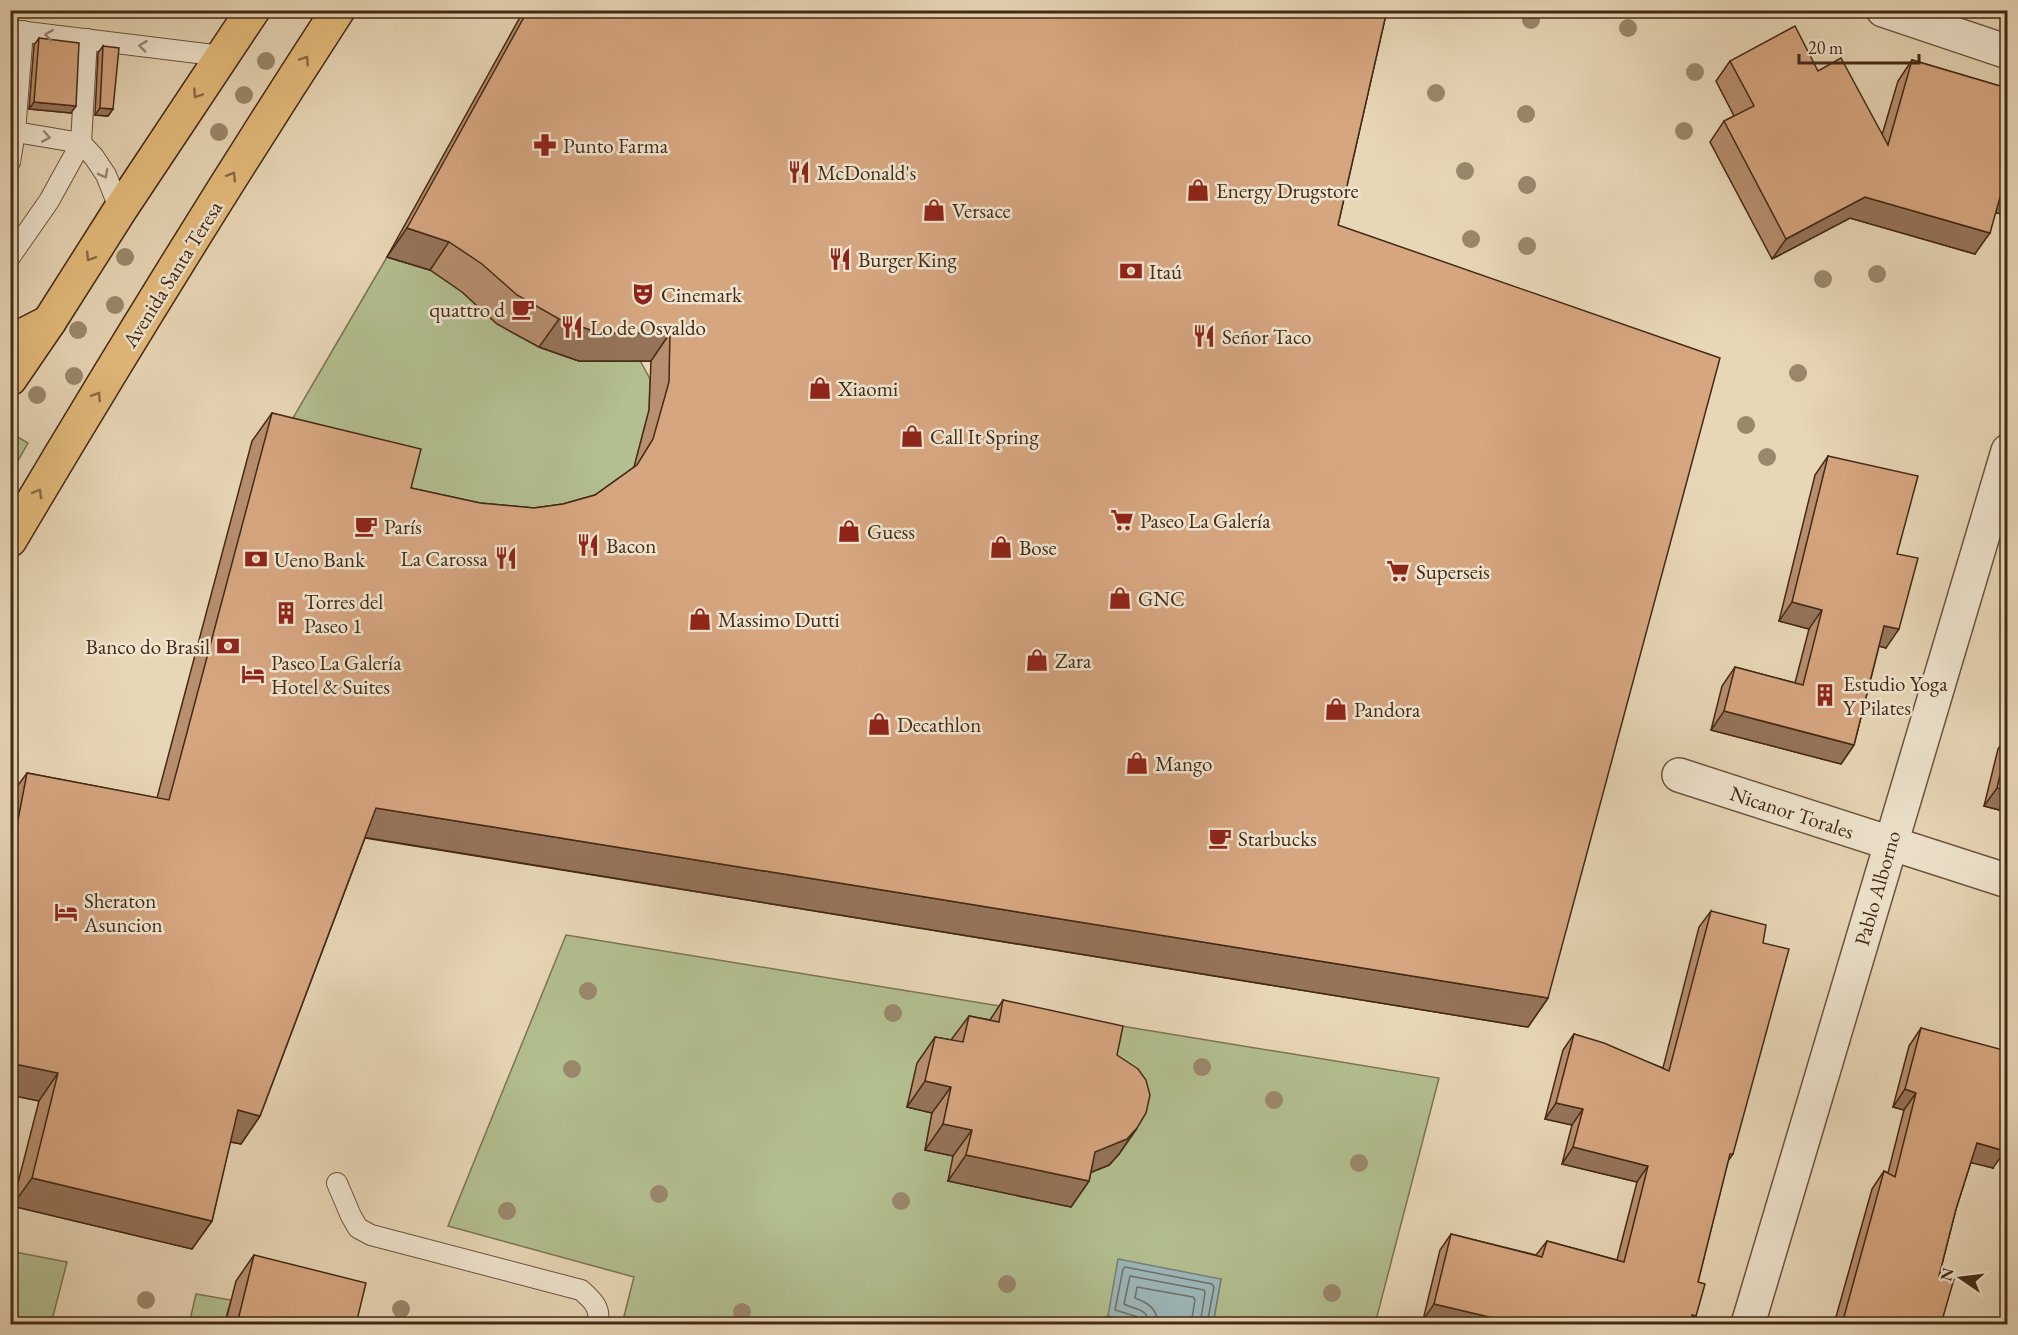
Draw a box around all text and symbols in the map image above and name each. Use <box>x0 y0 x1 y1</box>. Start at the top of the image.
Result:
scale bar <box>1799 27 1919 65</box>
one-way arrow <box>44 29 53 41</box>
text: 20 m <box>1808 36 1843 59</box>
one-way arrow <box>139 41 148 53</box>
one-way arrow <box>298 56 309 67</box>
one-way arrow <box>193 87 204 98</box>
one-way arrow <box>40 130 50 143</box>
pharmacy icon: Punto Farma <box>532 132 558 158</box>
place label: Punto Farma <box>563 132 669 159</box>
restaurant icon: McDonald's <box>786 159 812 185</box>
place label: McDonald's <box>817 159 917 186</box>
one-way arrow <box>97 168 108 178</box>
one-way arrow <box>225 172 236 183</box>
shop icon: Energy Drugstore <box>1185 177 1211 203</box>
place label: Energy Drugstore <box>1216 177 1359 204</box>
street label: Avenida Santa Teresa <box>115 195 228 353</box>
shop icon: Versace <box>921 197 947 223</box>
place label: Versace <box>952 197 1011 224</box>
restaurant icon: Burger King <box>827 246 853 272</box>
place label: Burger King <box>858 246 957 273</box>
one-way arrow <box>86 250 97 261</box>
bank icon: Itaú <box>1118 258 1144 284</box>
place label: Itaú <box>1149 258 1182 285</box>
theatre icon: Cinemark <box>630 281 656 307</box>
place label: Cinemark <box>661 281 743 308</box>
place label: quattro d <box>429 296 505 323</box>
cafe icon: quattro d <box>510 296 536 322</box>
restaurant icon: Lo de Osvaldo <box>559 314 585 340</box>
place label: Lo de Osvaldo <box>590 314 706 341</box>
restaurant icon: Señor Taco <box>1191 323 1217 349</box>
place label: Señor Taco <box>1222 323 1311 350</box>
shop icon: Xiaomi <box>807 375 833 401</box>
place label: Xiaomi <box>837 375 898 402</box>
one-way arrow <box>89 392 101 402</box>
shop icon: Call It Spring <box>899 423 925 449</box>
place label: Call It Spring <box>930 423 1039 450</box>
one-way arrow <box>31 489 42 499</box>
supermarket icon: Paseo La Galería <box>1109 507 1135 533</box>
place label: Paseo La Galería <box>1140 507 1271 534</box>
cafe icon: París <box>353 513 379 539</box>
place label: París <box>384 513 422 540</box>
shop icon: Guess <box>836 518 862 544</box>
place label: Guess <box>867 518 915 545</box>
restaurant icon: Bacon <box>575 532 601 558</box>
place label: Bacon <box>606 532 656 559</box>
shop icon: Bose <box>988 534 1014 560</box>
place label: Bose <box>1019 534 1057 561</box>
place label: La Carossa <box>401 545 489 572</box>
restaurant icon: La Carossa <box>493 545 519 571</box>
bank icon: Ueno Bank <box>243 546 269 572</box>
place label: Ueno Bank <box>274 546 366 573</box>
supermarket icon: Superseis <box>1385 558 1411 584</box>
place label: Superseis <box>1416 558 1490 585</box>
shop icon: GNC <box>1107 585 1133 611</box>
place label: GNC <box>1138 585 1185 612</box>
place label: Torres del Paseo 1 <box>304 588 383 639</box>
building icon: Torres del Paseo 1 <box>273 600 299 626</box>
shop icon: Massimo Dutti <box>687 606 713 632</box>
place label: Massimo Dutti <box>718 606 840 633</box>
place label: Banco do Brasil <box>86 633 210 660</box>
bank icon: Banco do Brasil <box>215 633 241 659</box>
shop icon: Zara <box>1024 647 1050 673</box>
place label: Zara <box>1055 647 1092 674</box>
place label: Paseo La Galería Hotel & Suites <box>271 649 402 700</box>
hotel icon: Paseo La Galería Hotel & Suites <box>240 661 266 687</box>
place label: Estudio Yoga Y Pilates <box>1843 670 1948 721</box>
building icon: Estudio Yoga Y Pilates <box>1812 682 1838 708</box>
shop icon: Pandora <box>1323 696 1349 722</box>
place label: Pandora <box>1354 696 1421 723</box>
shop icon: Decathlon <box>866 711 892 737</box>
place label: Decathlon <box>897 711 981 738</box>
shop icon: Mango <box>1124 750 1150 776</box>
place label: Mango <box>1155 750 1213 777</box>
street label: Nicanor Torales <box>1727 779 1858 845</box>
cafe icon: Starbucks <box>1207 825 1233 851</box>
place label: Starbucks <box>1238 825 1317 852</box>
street label: Pablo Alborno <box>1848 827 1906 949</box>
place label: Sheraton Asuncion <box>83 887 163 938</box>
hotel icon: Sheraton Asuncion <box>53 899 79 925</box>
north arrow <box>1931 1248 1991 1308</box>
text: N <box>1935 1266 1959 1283</box>

